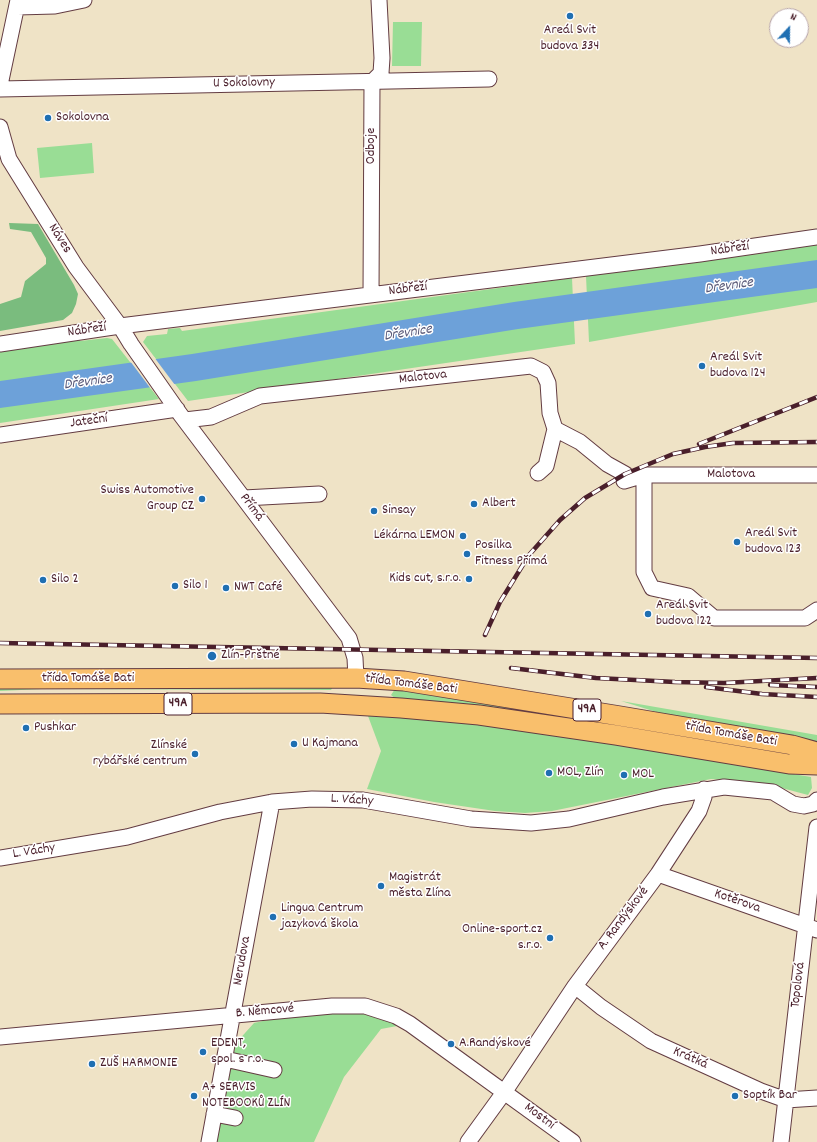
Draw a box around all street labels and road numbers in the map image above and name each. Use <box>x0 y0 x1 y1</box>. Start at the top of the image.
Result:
street label: U Sokolovny <box>213 75 275 93</box>
street label: Odboje <box>364 128 380 164</box>
street label: Náves <box>43 221 75 257</box>
street label: Nábřeží <box>710 239 750 261</box>
street label: Nábřeží <box>388 279 428 301</box>
street label: Nábřeží <box>67 320 107 342</box>
street label: Malotova <box>398 367 448 389</box>
street label: Jateční <box>69 411 109 433</box>
street label: Malotova <box>707 467 755 483</box>
street label: Přímá <box>235 491 267 525</box>
street label: třída Tomáše Bati <box>42 671 134 687</box>
street label: třída Tomáše Bati <box>364 671 458 699</box>
road number: 49A <box>164 693 192 715</box>
road number: 49A <box>573 699 601 721</box>
street label: třída Tomáše Bati <box>684 719 778 751</box>
street label: L. Váchy <box>330 791 374 811</box>
street label: L. Váchy <box>12 840 56 864</box>
street label: A. Randýskové <box>595 884 653 954</box>
street label: Kotěrova <box>712 886 762 918</box>
street label: Nerudova <box>230 935 256 987</box>
street label: Topolová <box>788 961 810 1009</box>
street label: B. Němcové <box>235 1001 295 1023</box>
street label: Krátká <box>670 1044 710 1074</box>
street label: Mostní <box>520 1100 558 1134</box>

